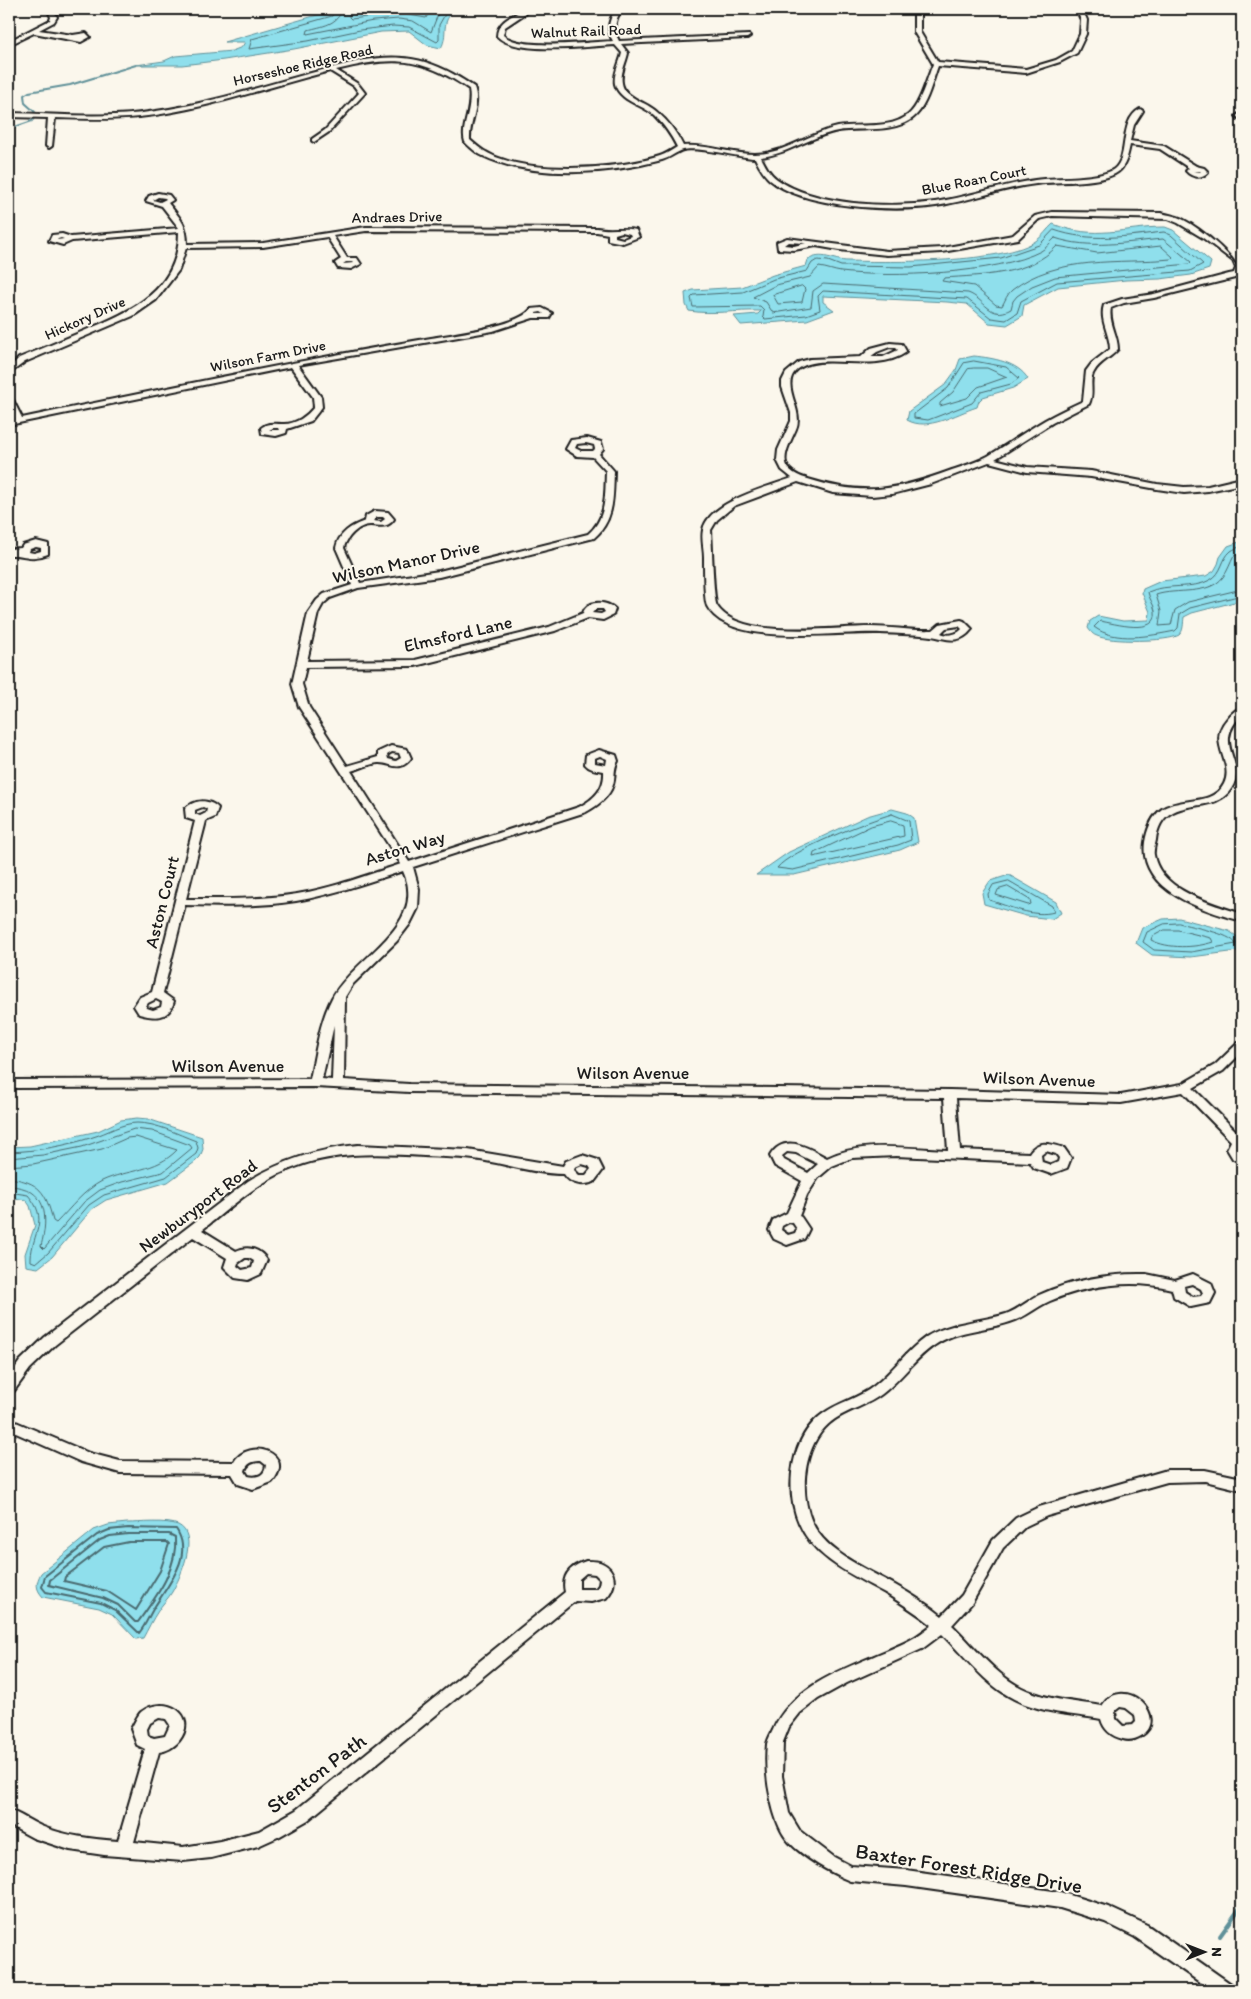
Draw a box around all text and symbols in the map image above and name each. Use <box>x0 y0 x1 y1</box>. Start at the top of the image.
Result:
street label: Walnut Rail Road <box>530 20 642 42</box>
street label: Horseshoe Ridge Road <box>231 40 375 90</box>
street label: Blue Roan Court <box>920 161 1028 199</box>
street label: Andraes Drive <box>352 207 442 227</box>
street label: Hickory Drive <box>42 292 128 344</box>
street label: Wilson Farm Drive <box>209 336 327 376</box>
street label: Wilson Manor Drive <box>330 536 482 588</box>
street label: Elmsford Lane <box>402 611 514 657</box>
street label: Aston Way <box>362 825 448 871</box>
street label: Aston Court <box>140 853 184 950</box>
street label: Wilson Avenue <box>172 1055 284 1077</box>
street label: Wilson Avenue <box>577 1062 689 1084</box>
street label: Wilson Avenue <box>982 1066 1096 1092</box>
street label: Newburyport Road <box>135 1154 262 1258</box>
street label: Stenton Path <box>261 1728 371 1818</box>
street label: Baxter Forest Ridge Drive <box>854 1838 1084 1898</box>
north arrow <box>1178 1926 1228 1976</box>
text: N <box>1208 1947 1225 1957</box>

